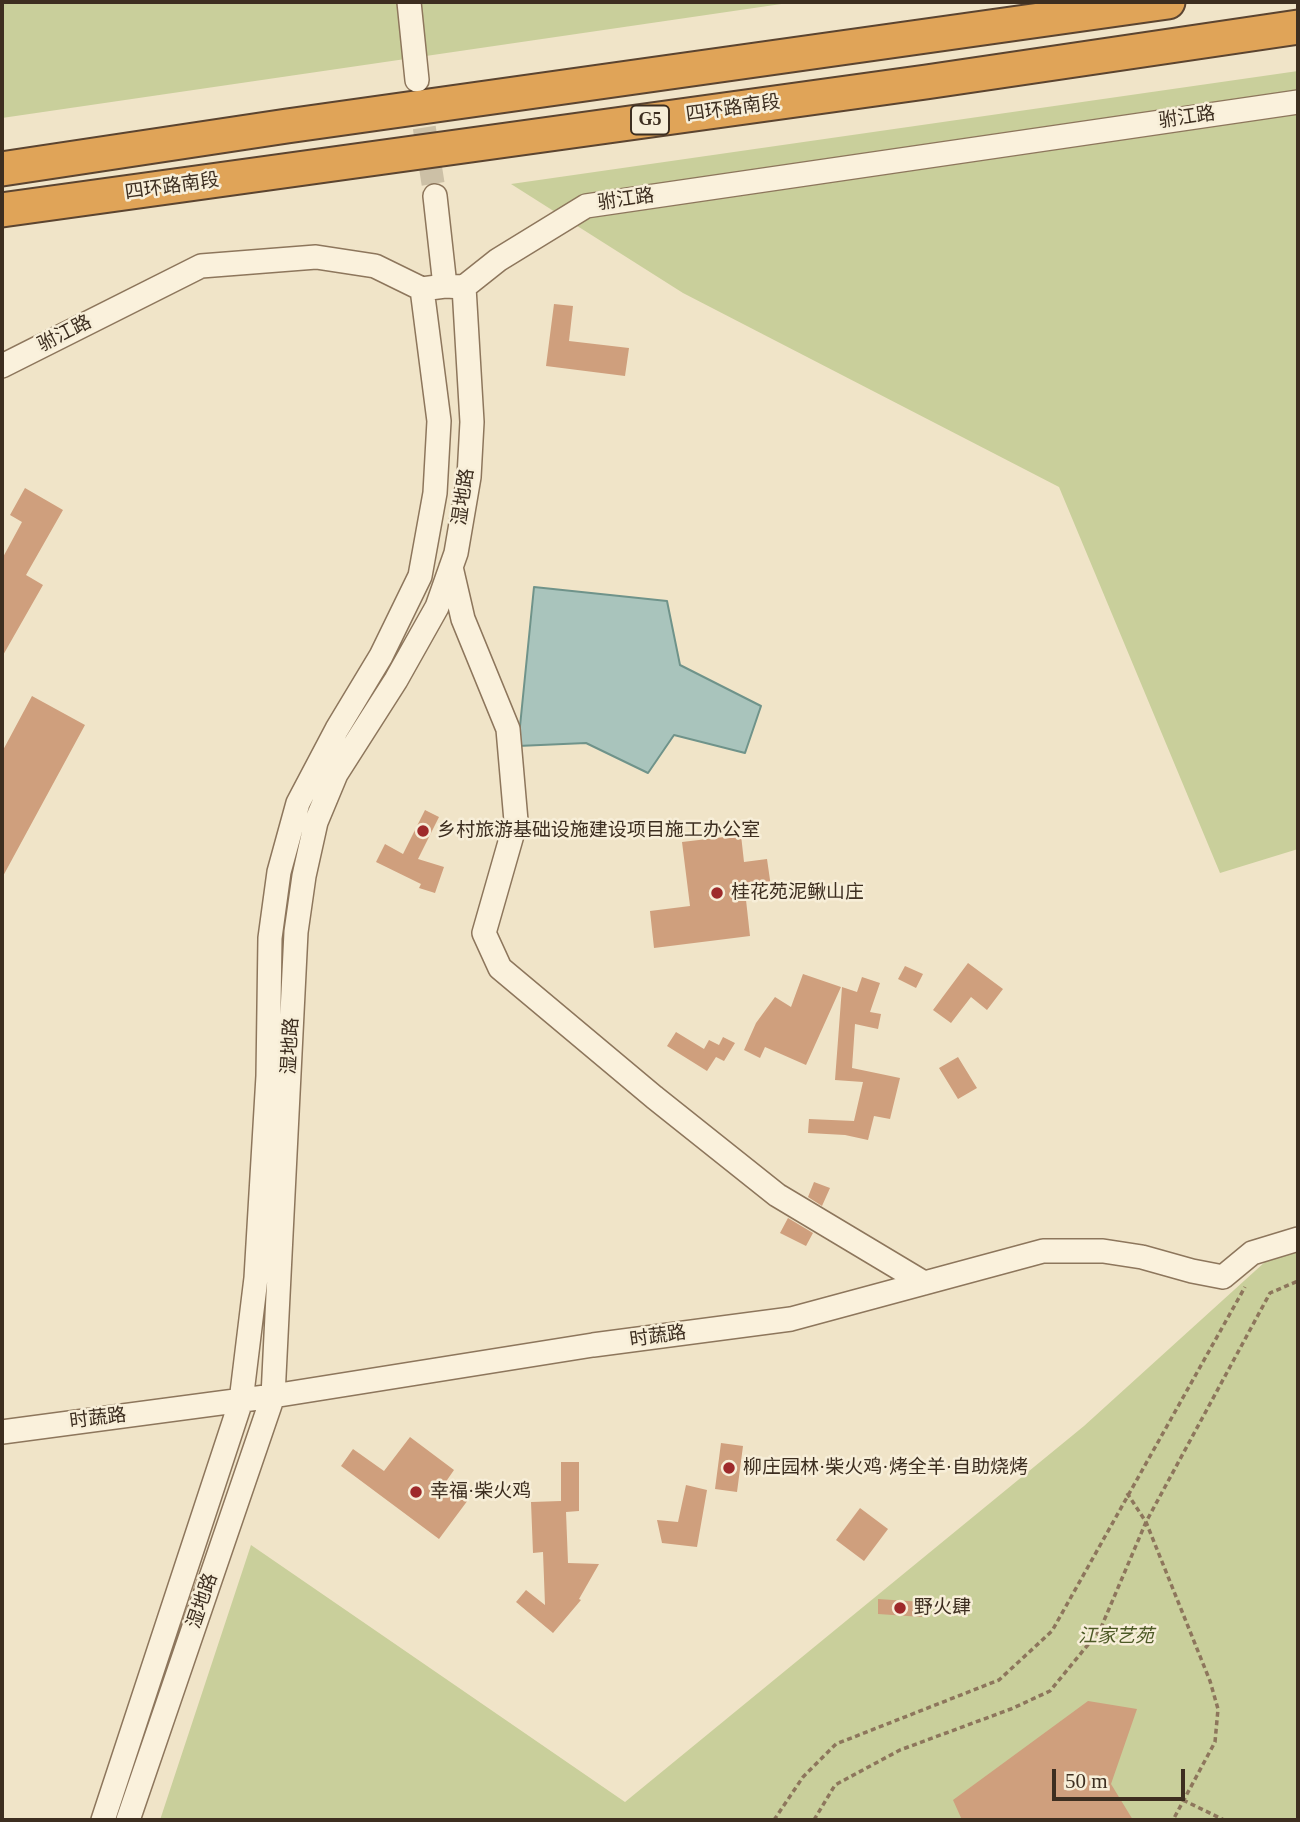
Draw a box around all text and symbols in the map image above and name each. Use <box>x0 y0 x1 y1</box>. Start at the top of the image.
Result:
street label: 四环路南段 <box>684 91 782 127</box>
street label: 驸江路 <box>1157 103 1217 133</box>
road number: G5 <box>631 106 669 134</box>
street label: 四环路南段 <box>123 169 221 205</box>
street label: 驸江路 <box>596 185 656 215</box>
street label: 驸江路 <box>34 311 96 357</box>
street label: 湿地路 <box>449 467 479 527</box>
place label: 乡村旅游基础设施建设项目施工办公室 <box>437 820 760 842</box>
marker: 乡村旅游基础设施建设项目施工办公室 <box>415 823 431 839</box>
place label: 桂花苑泥鳅山庄 <box>731 882 864 904</box>
marker: 桂花苑泥鳅山庄 <box>709 885 725 901</box>
street label: 湿地路 <box>278 1017 304 1075</box>
street label: 时蔬路 <box>628 1322 688 1352</box>
street label: 时蔬路 <box>68 1404 128 1434</box>
place label: 柳庄园林·柴火鸡·烤全羊·自助烧烤 <box>743 1457 1028 1479</box>
marker: 柳庄园林·柴火鸡·烤全羊·自助烧烤 <box>721 1460 737 1476</box>
place label: 幸福·柴火鸡 <box>430 1481 531 1503</box>
marker: 幸福·柴火鸡 <box>408 1484 424 1500</box>
street label: 湿地路 <box>183 1570 223 1632</box>
place label: 野火肆 <box>914 1597 971 1619</box>
marker: 野火肆 <box>892 1600 908 1616</box>
park label: 江家艺苑 <box>1078 1626 1154 1648</box>
scale bar <box>1055 1756 1188 1800</box>
text: 50 m <box>1065 1769 1108 1793</box>

